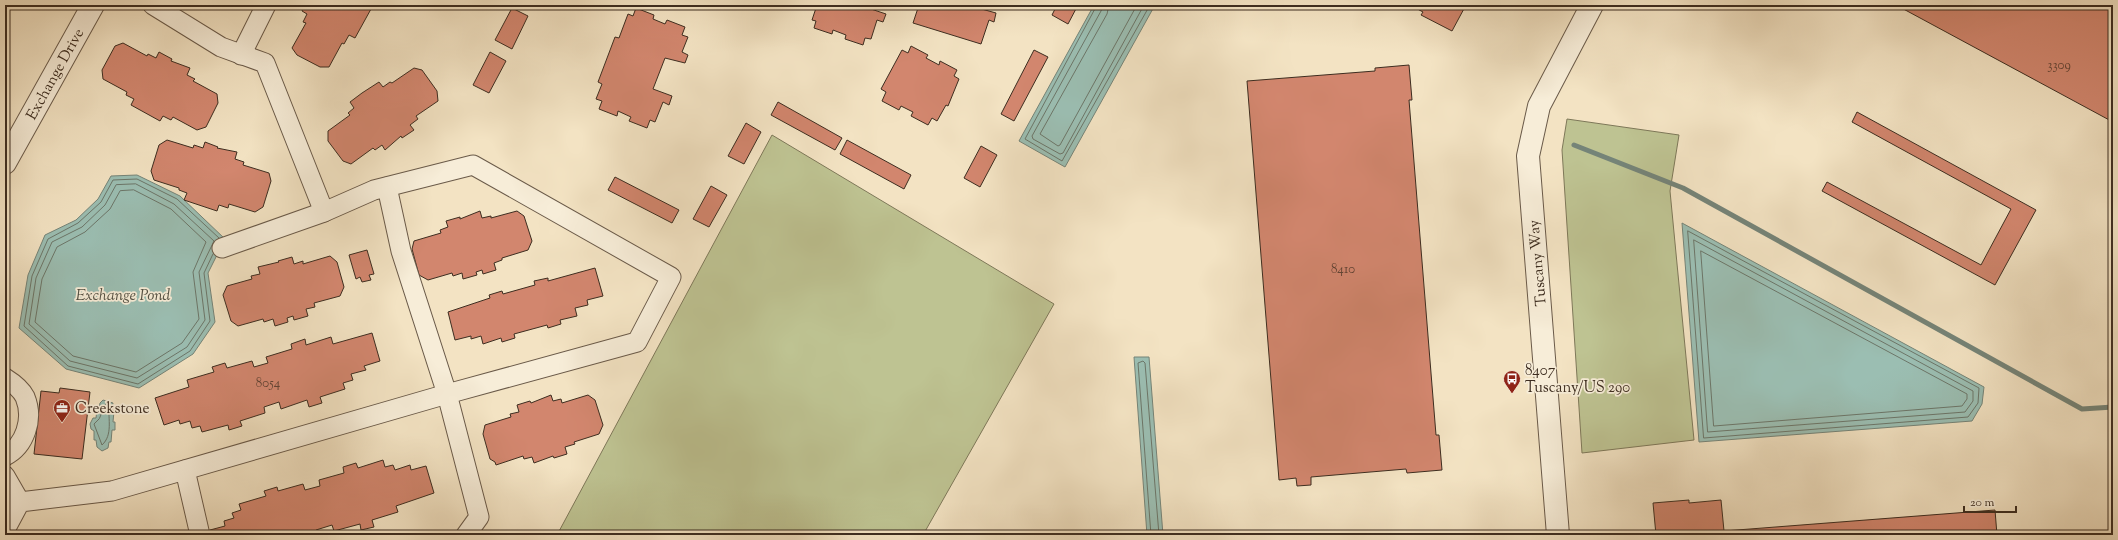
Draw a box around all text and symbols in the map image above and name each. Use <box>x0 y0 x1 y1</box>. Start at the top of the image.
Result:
street label: Exchange Drive <box>22 25 90 124</box>
house number: 3309 <box>2047 57 2071 75</box>
street label: Tuscany Way <box>1524 218 1553 307</box>
house number: 8410 <box>1331 261 1355 279</box>
water label: Exchange Pond <box>75 285 171 308</box>
place label: 8407 Tuscany/US 290 <box>1525 361 1630 399</box>
bus stop icon: 8407 Tuscany/US 290 <box>1502 369 1522 394</box>
house number: 8054 <box>256 375 281 393</box>
office icon: Creekstone <box>52 398 72 423</box>
place label: Creekstone <box>75 399 150 420</box>
scale bar <box>1964 488 2016 514</box>
text: 20 m <box>1970 494 1995 512</box>

